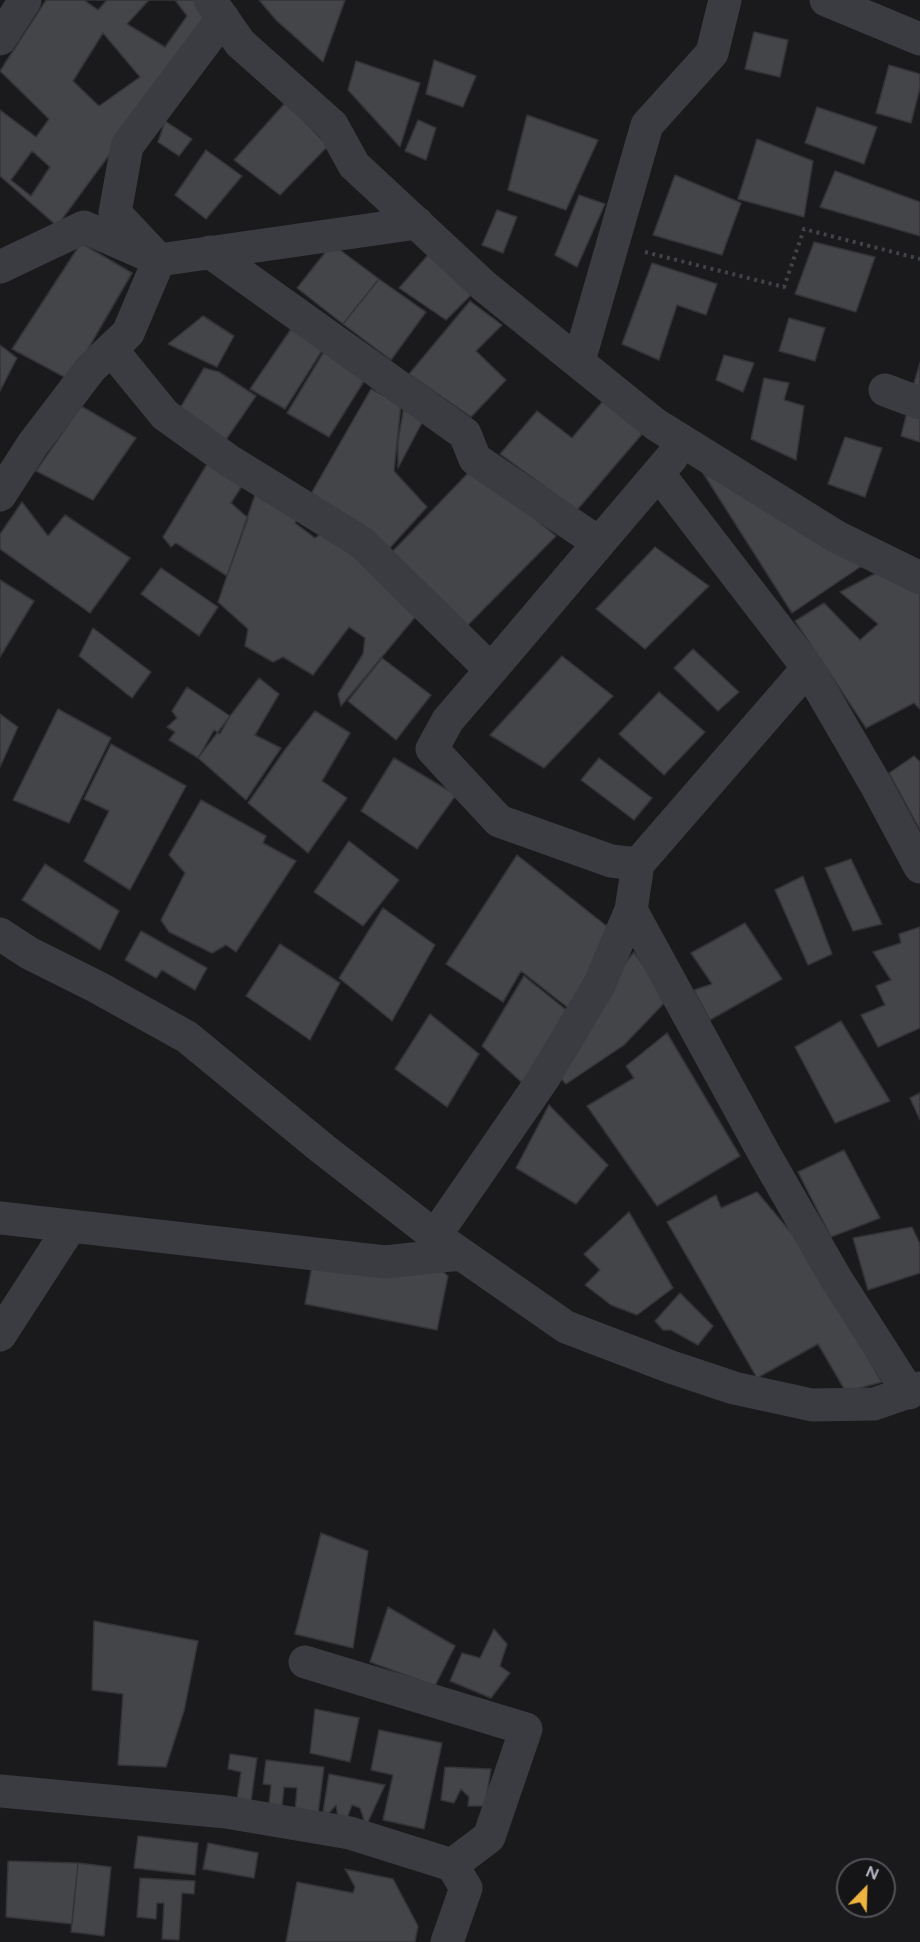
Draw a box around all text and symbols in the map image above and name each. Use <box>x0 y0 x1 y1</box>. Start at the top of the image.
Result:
north arrow <box>836 1858 896 1918</box>
text: N <box>863 1862 882 1884</box>

